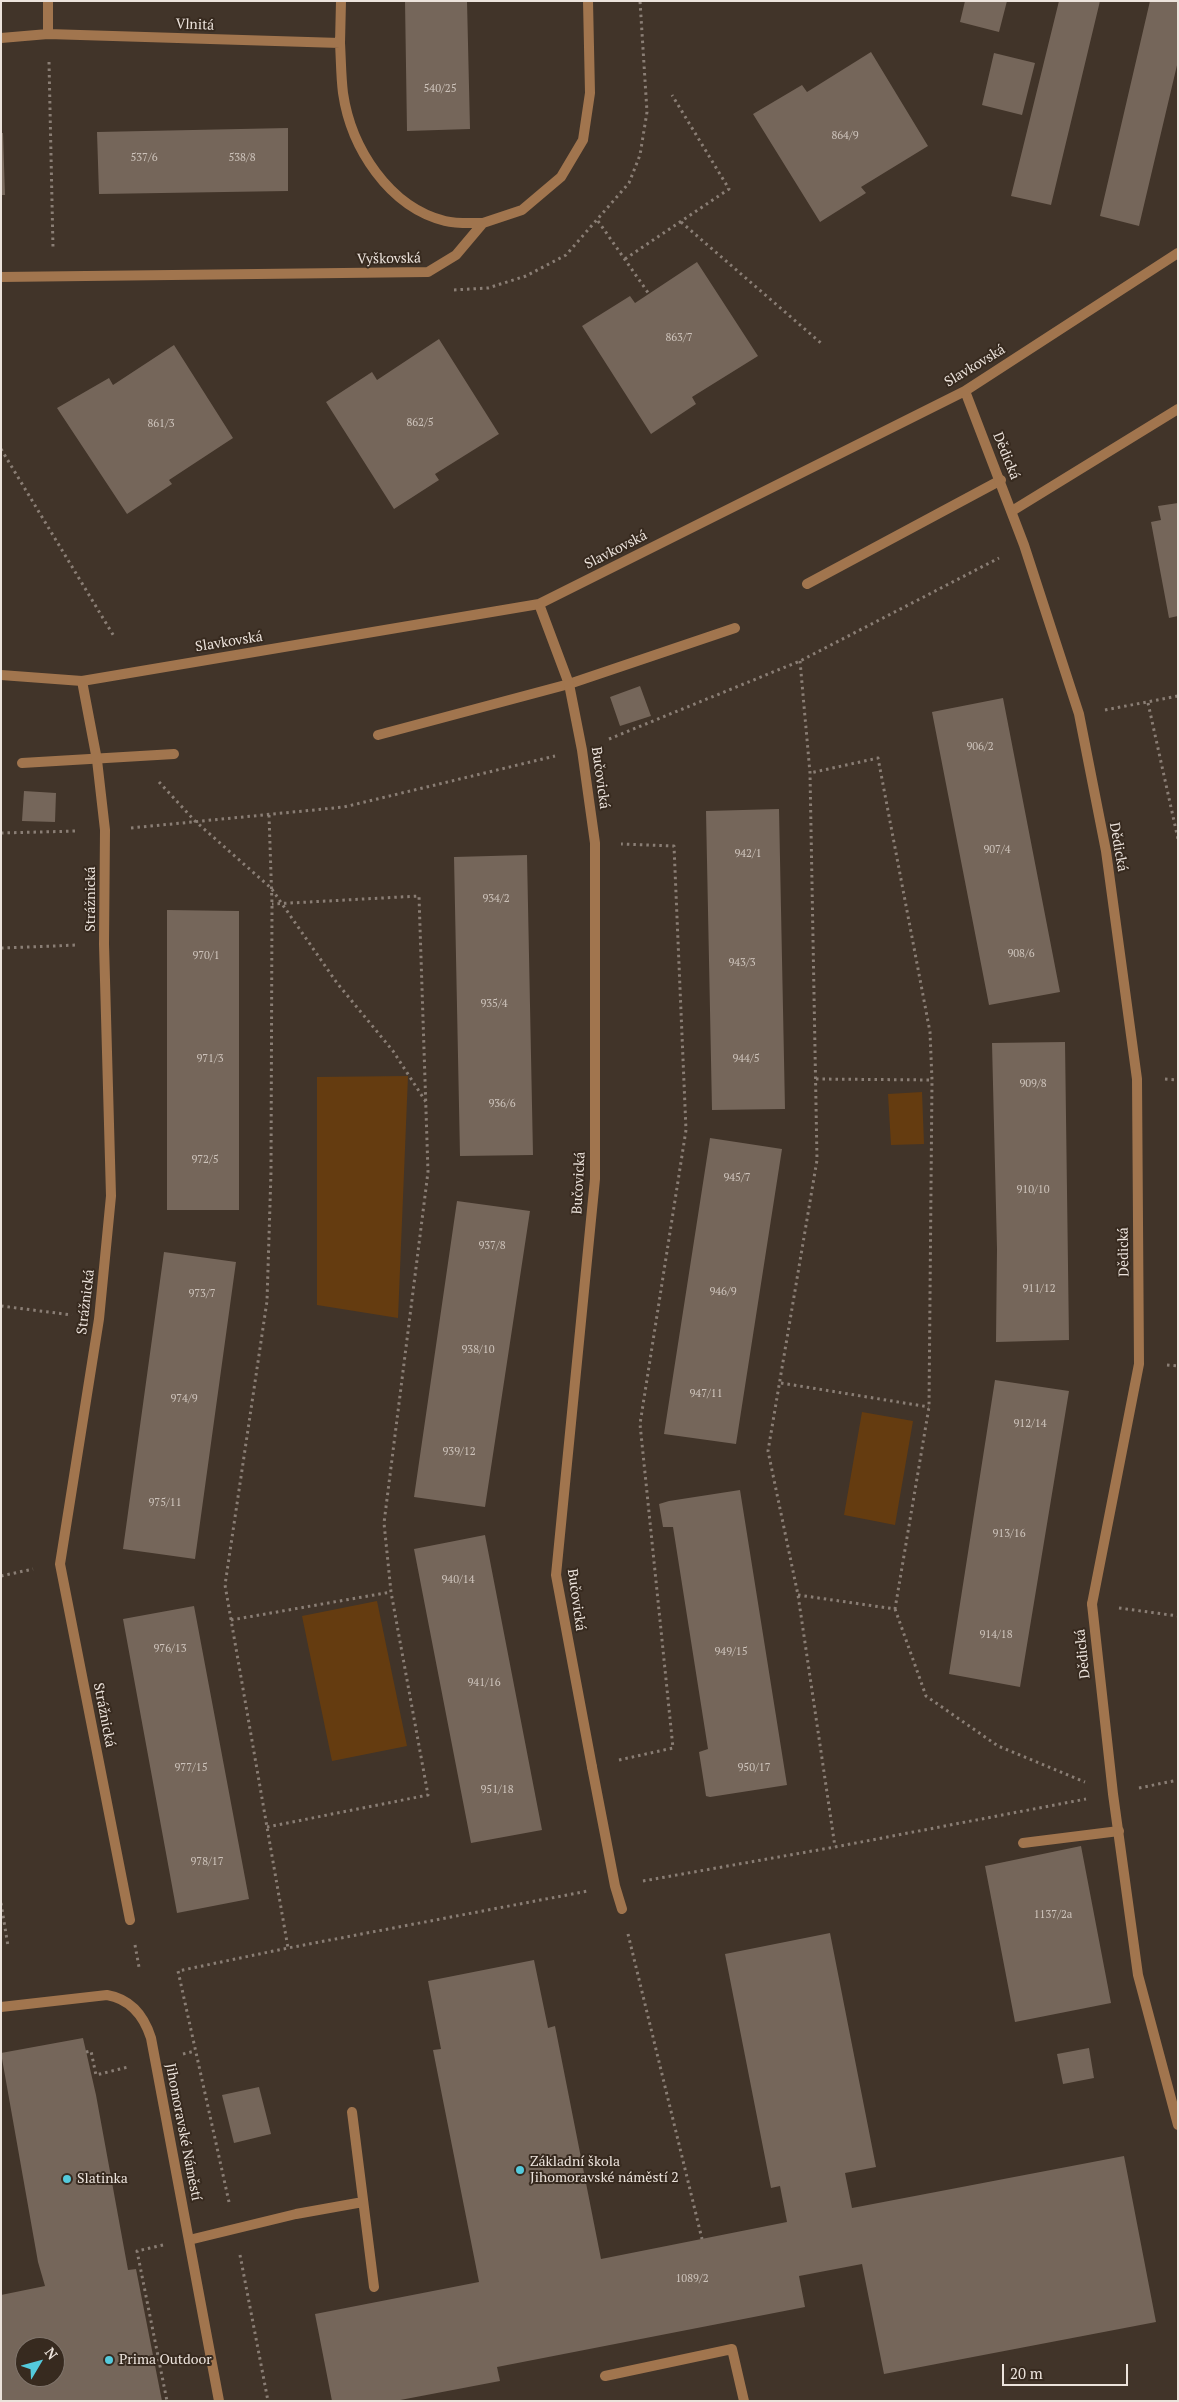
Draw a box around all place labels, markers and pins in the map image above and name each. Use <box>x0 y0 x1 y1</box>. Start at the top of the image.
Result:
place label: Základní škola Jihomoravské náměstí 2 <box>530 2154 679 2186</box>
marker: Základní škola Jihomoravské náměstí 2 <box>514 2164 526 2176</box>
place label: Slatinka <box>77 2171 128 2187</box>
marker: Slatinka <box>61 2173 73 2185</box>
place label: Prima Outdoor <box>119 2352 212 2368</box>
marker: Prima Outdoor <box>103 2354 115 2366</box>

